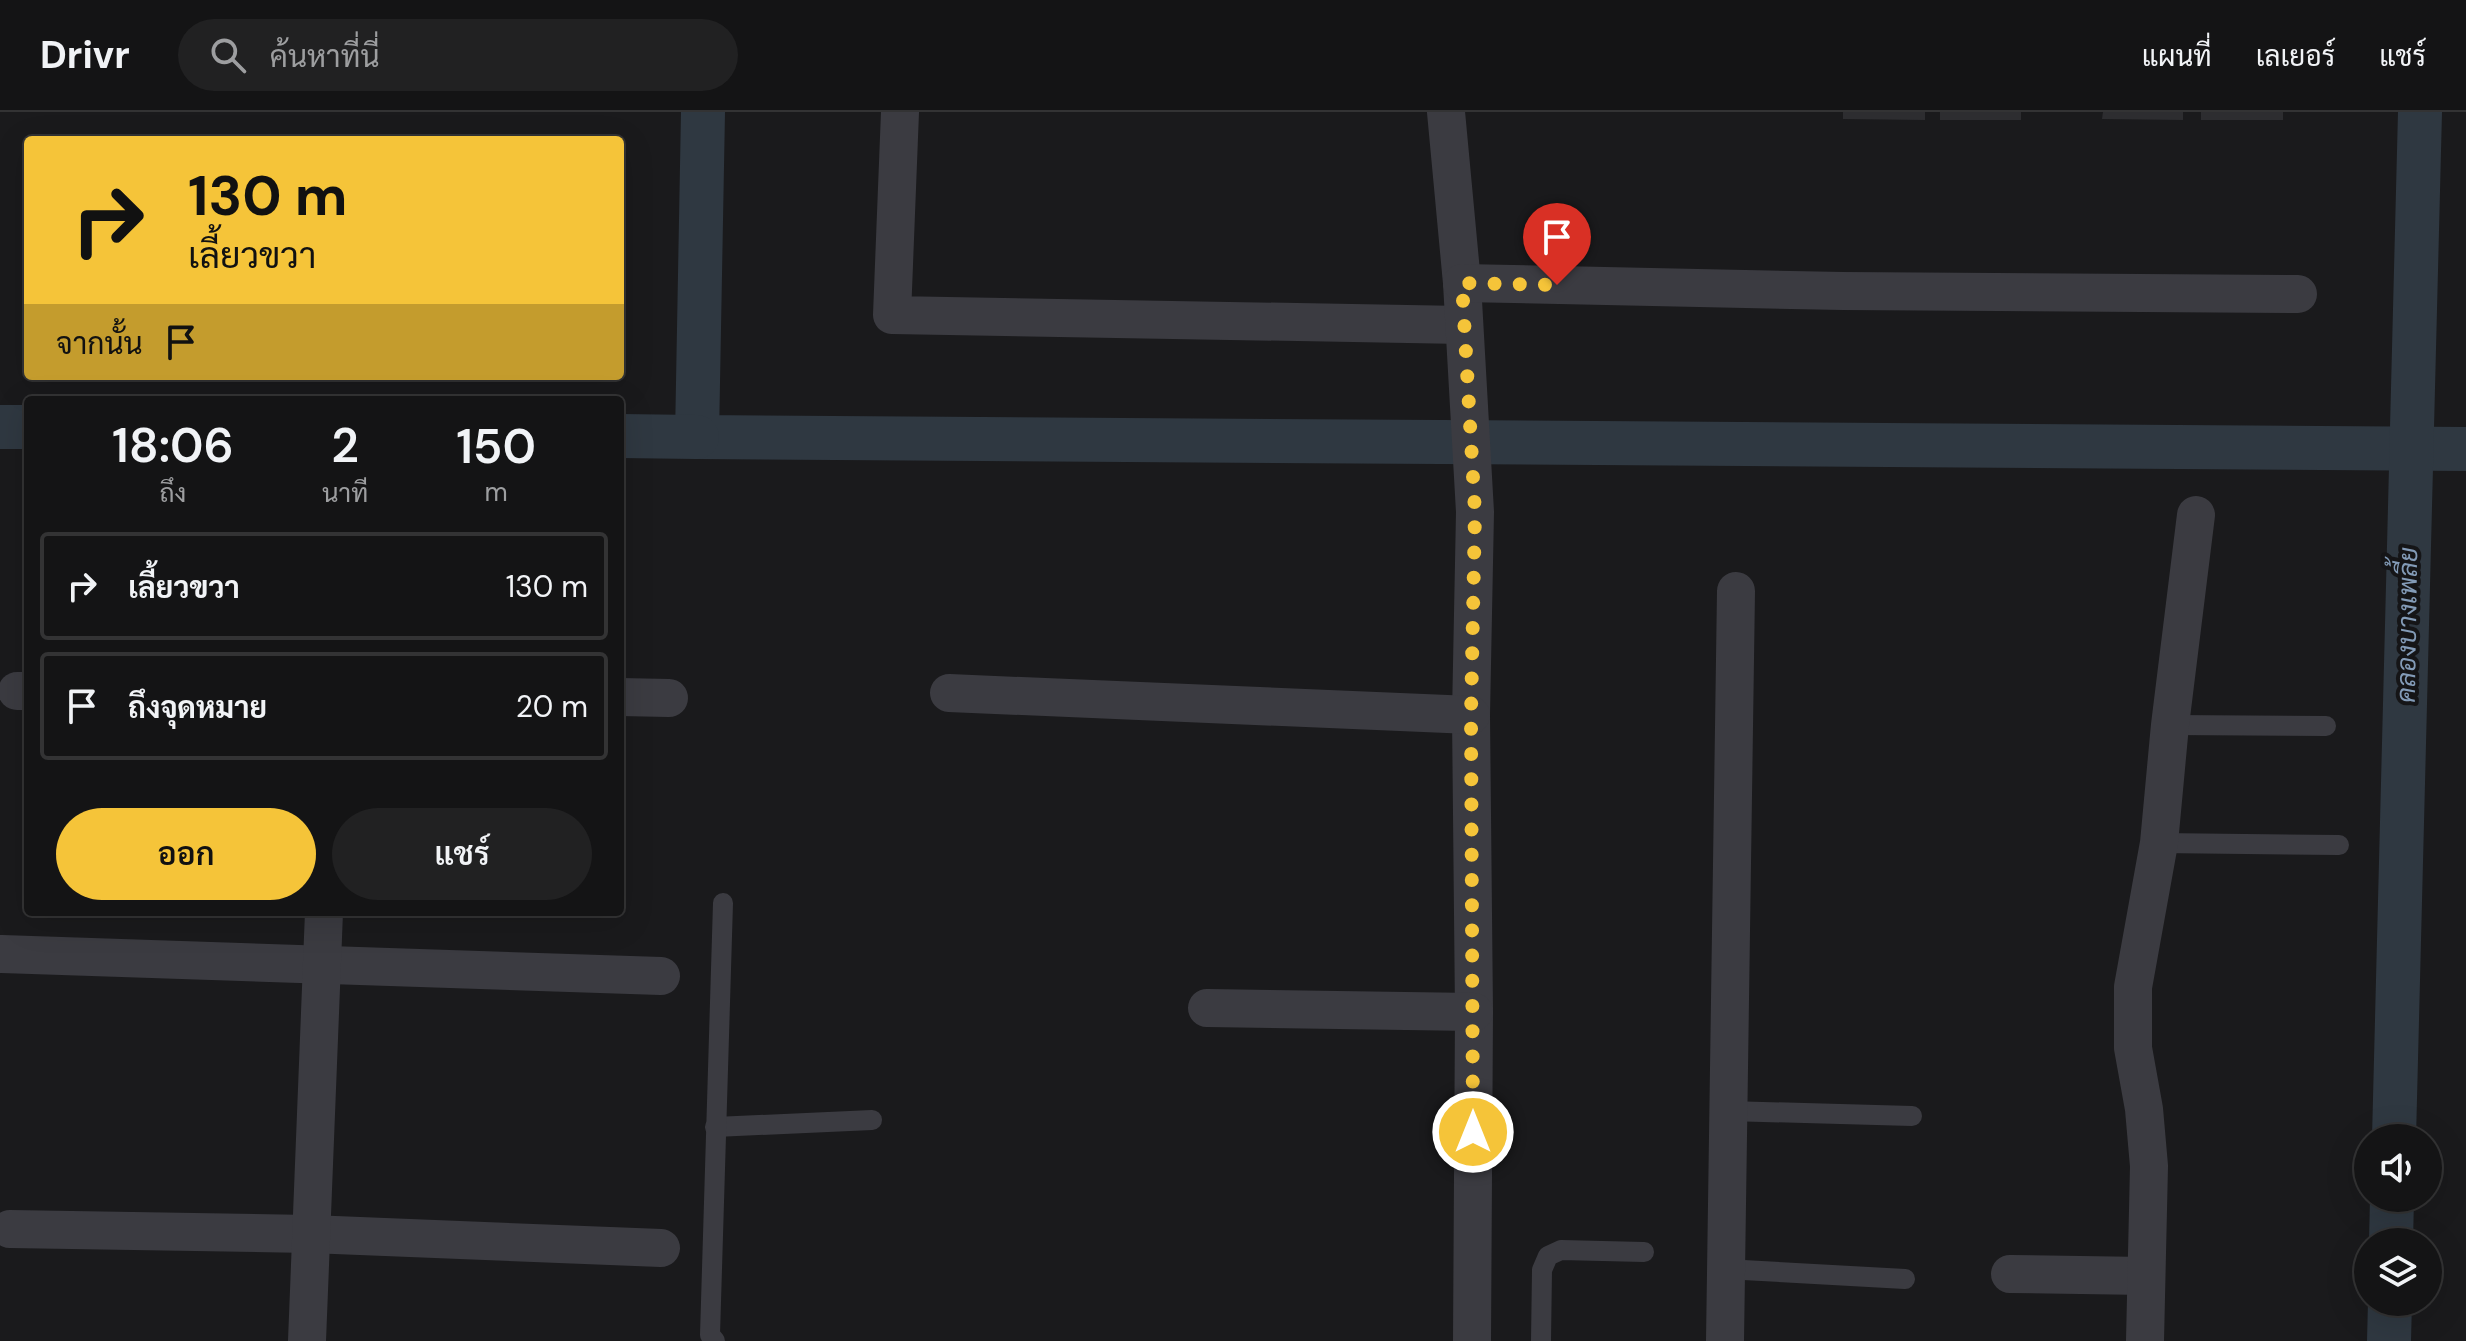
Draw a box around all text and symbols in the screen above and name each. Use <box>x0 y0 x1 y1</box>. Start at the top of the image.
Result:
search box <box>178 19 738 91</box>
text: Drivr <box>40 30 130 80</box>
icon: search <box>206 33 250 77</box>
text: ค้นหาที่นี่ <box>270 37 380 76</box>
text: แผนที่ <box>2142 38 2212 75</box>
text: เลเยอร์ <box>2256 38 2335 75</box>
text: แชร์ <box>2379 38 2426 75</box>
text: 130 m <box>188 159 347 232</box>
icon: right <box>56 168 160 272</box>
pin <box>1523 203 1591 285</box>
icon: arrive <box>1535 215 1579 259</box>
text: เลี้ยวขวา <box>188 232 316 279</box>
icon: arrive <box>159 320 203 364</box>
text: จากนั้น <box>56 324 143 363</box>
text: 18:06 <box>112 414 234 477</box>
text: 2 <box>331 414 359 477</box>
text: 150 <box>456 415 536 478</box>
text: m <box>485 475 508 509</box>
text: ถึง <box>160 476 186 510</box>
text: นาที <box>322 476 368 510</box>
water label: คลองบางเพลี้ย <box>2383 547 2425 703</box>
icon: right <box>60 564 104 608</box>
text: 130 m <box>506 567 588 606</box>
text: เลี้ยวขวา <box>128 568 240 607</box>
icon: arrive <box>60 684 104 728</box>
text: 20 m <box>516 687 588 726</box>
text: ถึงจุดหมาย <box>128 688 267 727</box>
button: ออก <box>56 808 316 900</box>
button: แชร์ <box>332 808 592 900</box>
position arrow <box>1431 1090 1515 1174</box>
map controls <box>2354 1124 2442 1316</box>
button: sound <box>2354 1124 2442 1212</box>
button: layers <box>2354 1228 2442 1316</box>

